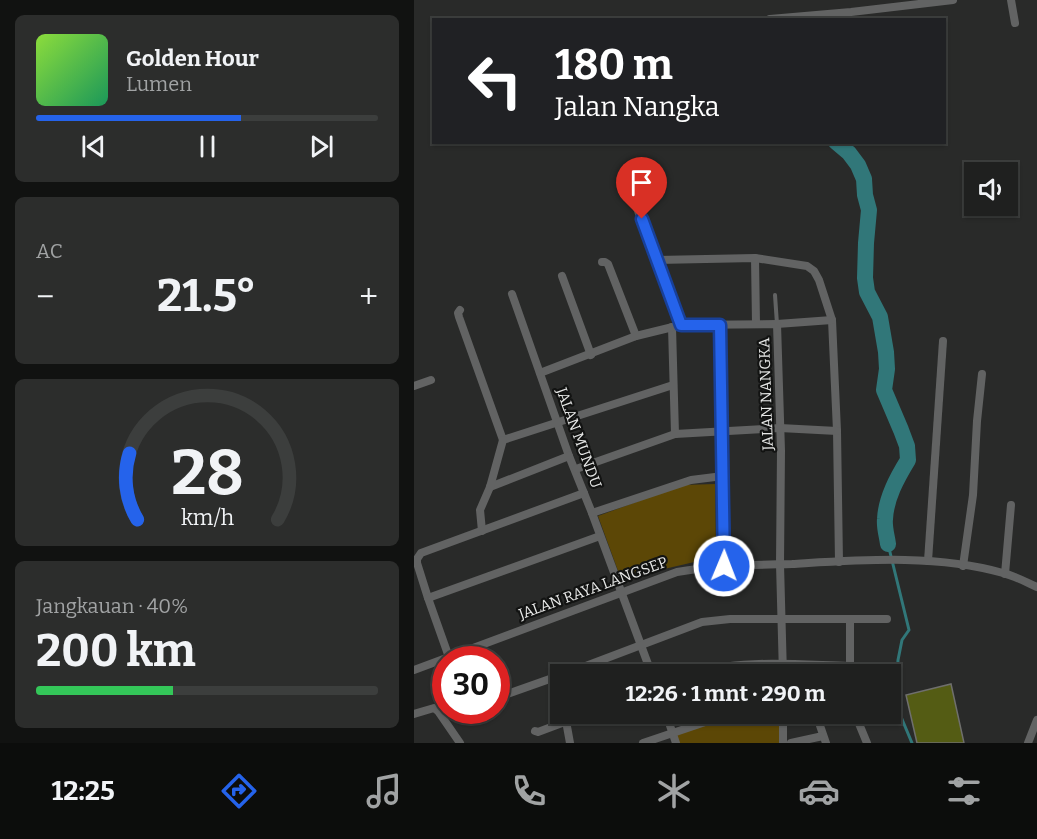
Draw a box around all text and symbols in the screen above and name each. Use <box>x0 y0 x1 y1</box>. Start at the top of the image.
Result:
text: 180 m <box>555 40 673 90</box>
icon: left <box>456 42 534 120</box>
text: Golden Hour <box>126 45 259 72</box>
text: Lumen <box>126 72 192 96</box>
text: Jalan Nangka <box>555 91 720 123</box>
icon: previous <box>77 130 110 163</box>
icon: pause <box>191 130 224 163</box>
icon: next <box>305 130 338 163</box>
pin <box>616 157 667 219</box>
map controls <box>964 162 1018 216</box>
button: sound <box>964 162 1018 216</box>
icon: arrive <box>625 166 658 199</box>
text: AC <box>36 239 63 263</box>
text: 21.5° <box>157 269 256 323</box>
text: − <box>36 277 54 317</box>
text: + <box>359 277 378 317</box>
street label: JALAN NANGKA <box>755 337 777 452</box>
street label: JALAN MUNDU <box>552 384 606 491</box>
text: 28 <box>171 436 243 511</box>
text: km/h <box>180 505 234 531</box>
position arrow <box>692 534 756 598</box>
street label: JALAN RAYA LANGSEP <box>515 553 670 624</box>
text: Jangkauan · 40% <box>36 594 188 618</box>
text: 200 km <box>36 624 196 678</box>
speed limit sign: 30 <box>432 646 510 724</box>
text: 12:26 · 1 mnt · 290 m <box>625 680 826 707</box>
icon: directions <box>218 770 260 812</box>
icon: music <box>363 770 405 812</box>
icon: phone <box>508 770 550 812</box>
icon: climate <box>653 770 695 812</box>
icon: car <box>798 770 840 812</box>
icon: filters <box>943 770 985 812</box>
text: 12:25 <box>52 775 115 807</box>

